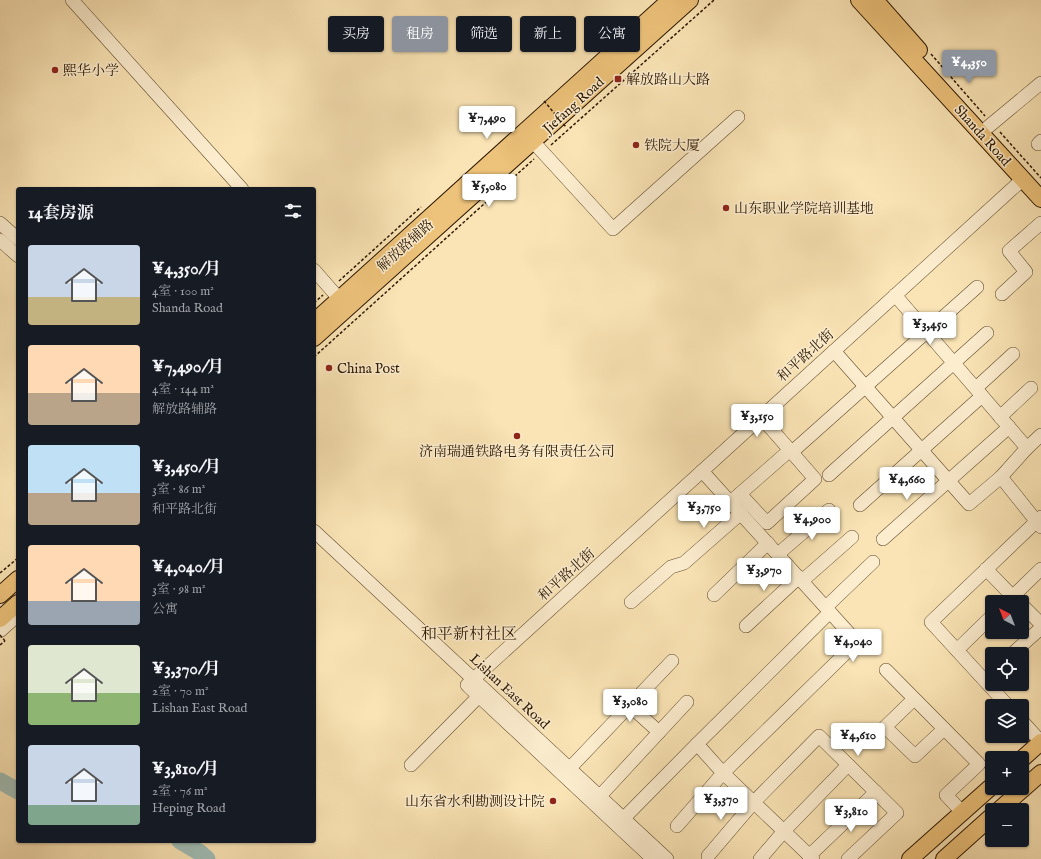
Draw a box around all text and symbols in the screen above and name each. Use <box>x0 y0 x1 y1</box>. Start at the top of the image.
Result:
chip: 买房 <box>328 16 384 52</box>
chip: 租房 <box>392 16 448 52</box>
chip: 筛选 <box>456 16 512 52</box>
chip: 新上 <box>520 16 576 52</box>
chip: 公寓 <box>584 16 640 52</box>
pin: ¥4,350 <box>936 50 1002 84</box>
text: ¥4,350 <box>951 54 987 71</box>
place label: 熙华小学 <box>63 62 119 80</box>
marker: 熙华小学 <box>50 65 60 75</box>
place label: 解放路山大路 <box>626 71 710 89</box>
street label: Jiefang Road <box>538 73 609 139</box>
marker: 解放路山大路 <box>613 74 623 84</box>
street label: Shanda Road <box>950 101 1015 170</box>
pin: ¥7,490 <box>454 106 520 140</box>
text: ¥7,490 <box>468 110 506 127</box>
place label: 铁院大厦 <box>644 137 700 155</box>
marker: 铁院大厦 <box>631 140 641 150</box>
pin: ¥5,080 <box>456 174 522 208</box>
text: ¥5,080 <box>471 178 507 195</box>
icon: filters <box>282 200 304 222</box>
place label: 山东职业学院培训基地 <box>734 200 874 218</box>
text: 14套房源 <box>28 203 94 224</box>
marker: 山东职业学院培训基地 <box>721 203 731 213</box>
street label: 解放路辅路 <box>374 216 438 276</box>
text: ¥4,350/月 <box>152 259 221 280</box>
icon: home <box>60 261 108 309</box>
text: 4室 · 100 m² <box>152 283 214 300</box>
text: Shanda Road <box>152 300 223 317</box>
pin: ¥3,450 <box>897 312 963 346</box>
text: ¥3,450 <box>912 316 948 333</box>
street label: 和平路北街 <box>774 326 838 386</box>
text: ¥7,490/月 <box>152 357 224 378</box>
place label: China Post <box>337 360 400 378</box>
icon: home <box>60 361 108 409</box>
marker: China Post <box>324 363 334 373</box>
text: 4室 · 144 m² <box>152 381 214 398</box>
text: 解放路辅路 <box>152 401 217 418</box>
pin: ¥3,150 <box>724 404 790 438</box>
text: ¥3,150 <box>740 408 774 425</box>
marker: 济南瑞通铁路电务有限责任公司 <box>512 431 522 441</box>
place label: 济南瑞通铁路电务有限责任公司 <box>419 443 615 461</box>
text: ¥3,450/月 <box>152 457 221 478</box>
icon: home <box>60 461 108 509</box>
pin: ¥4,660 <box>874 467 940 501</box>
text: ¥4,660 <box>888 471 926 488</box>
text: 3室 · 86 m² <box>152 481 206 498</box>
pin: ¥3,750 <box>671 495 737 529</box>
text: ¥3,750 <box>687 499 721 516</box>
text: 和平路北街 <box>152 501 217 518</box>
pin: ¥4,900 <box>779 507 845 541</box>
text: ¥4,900 <box>793 511 831 528</box>
street label: 和平路北街 <box>535 545 599 605</box>
text: ¥4,040/月 <box>152 557 226 578</box>
pin: ¥3,970 <box>731 558 797 592</box>
icon: home <box>60 561 108 609</box>
text: ¥3,970 <box>746 562 782 579</box>
text: 3室 · 98 m² <box>152 581 206 598</box>
north arrow <box>985 595 1029 639</box>
map controls <box>985 595 1029 847</box>
text: 公寓 <box>152 601 178 618</box>
district label: 和平新村社区 <box>421 625 517 645</box>
pin: ¥4,040 <box>820 629 886 663</box>
text: ¥4,040 <box>834 633 872 650</box>
button: locate <box>985 647 1029 691</box>
street label: Lishan East Road <box>466 650 553 734</box>
text: ¥3,370/月 <box>152 659 221 680</box>
icon: home <box>60 661 108 709</box>
text: 2室 · 70 m² <box>152 683 209 700</box>
pin: ¥3,080 <box>597 689 663 723</box>
text: ¥3,080 <box>612 693 648 710</box>
button: layers <box>985 699 1029 743</box>
text: Lishan East Road <box>152 700 247 717</box>
pin: ¥4,610 <box>825 723 891 757</box>
text: ¥4,610 <box>840 727 876 744</box>
button: + <box>985 751 1029 795</box>
text: ¥3,810/月 <box>152 759 219 780</box>
icon: home <box>60 761 108 809</box>
text: 2室 · 76 m² <box>152 783 208 800</box>
pin: ¥3,370 <box>688 787 754 821</box>
text: ¥3,370 <box>703 791 739 808</box>
place label: 山东省水利勘测设计院 <box>405 793 545 811</box>
marker: 山东省水利勘测设计院 <box>548 796 558 806</box>
pin: ¥3,810 <box>818 799 884 833</box>
text: Heping Road <box>152 800 226 817</box>
text: ¥3,810 <box>834 803 868 820</box>
button: − <box>985 803 1029 847</box>

